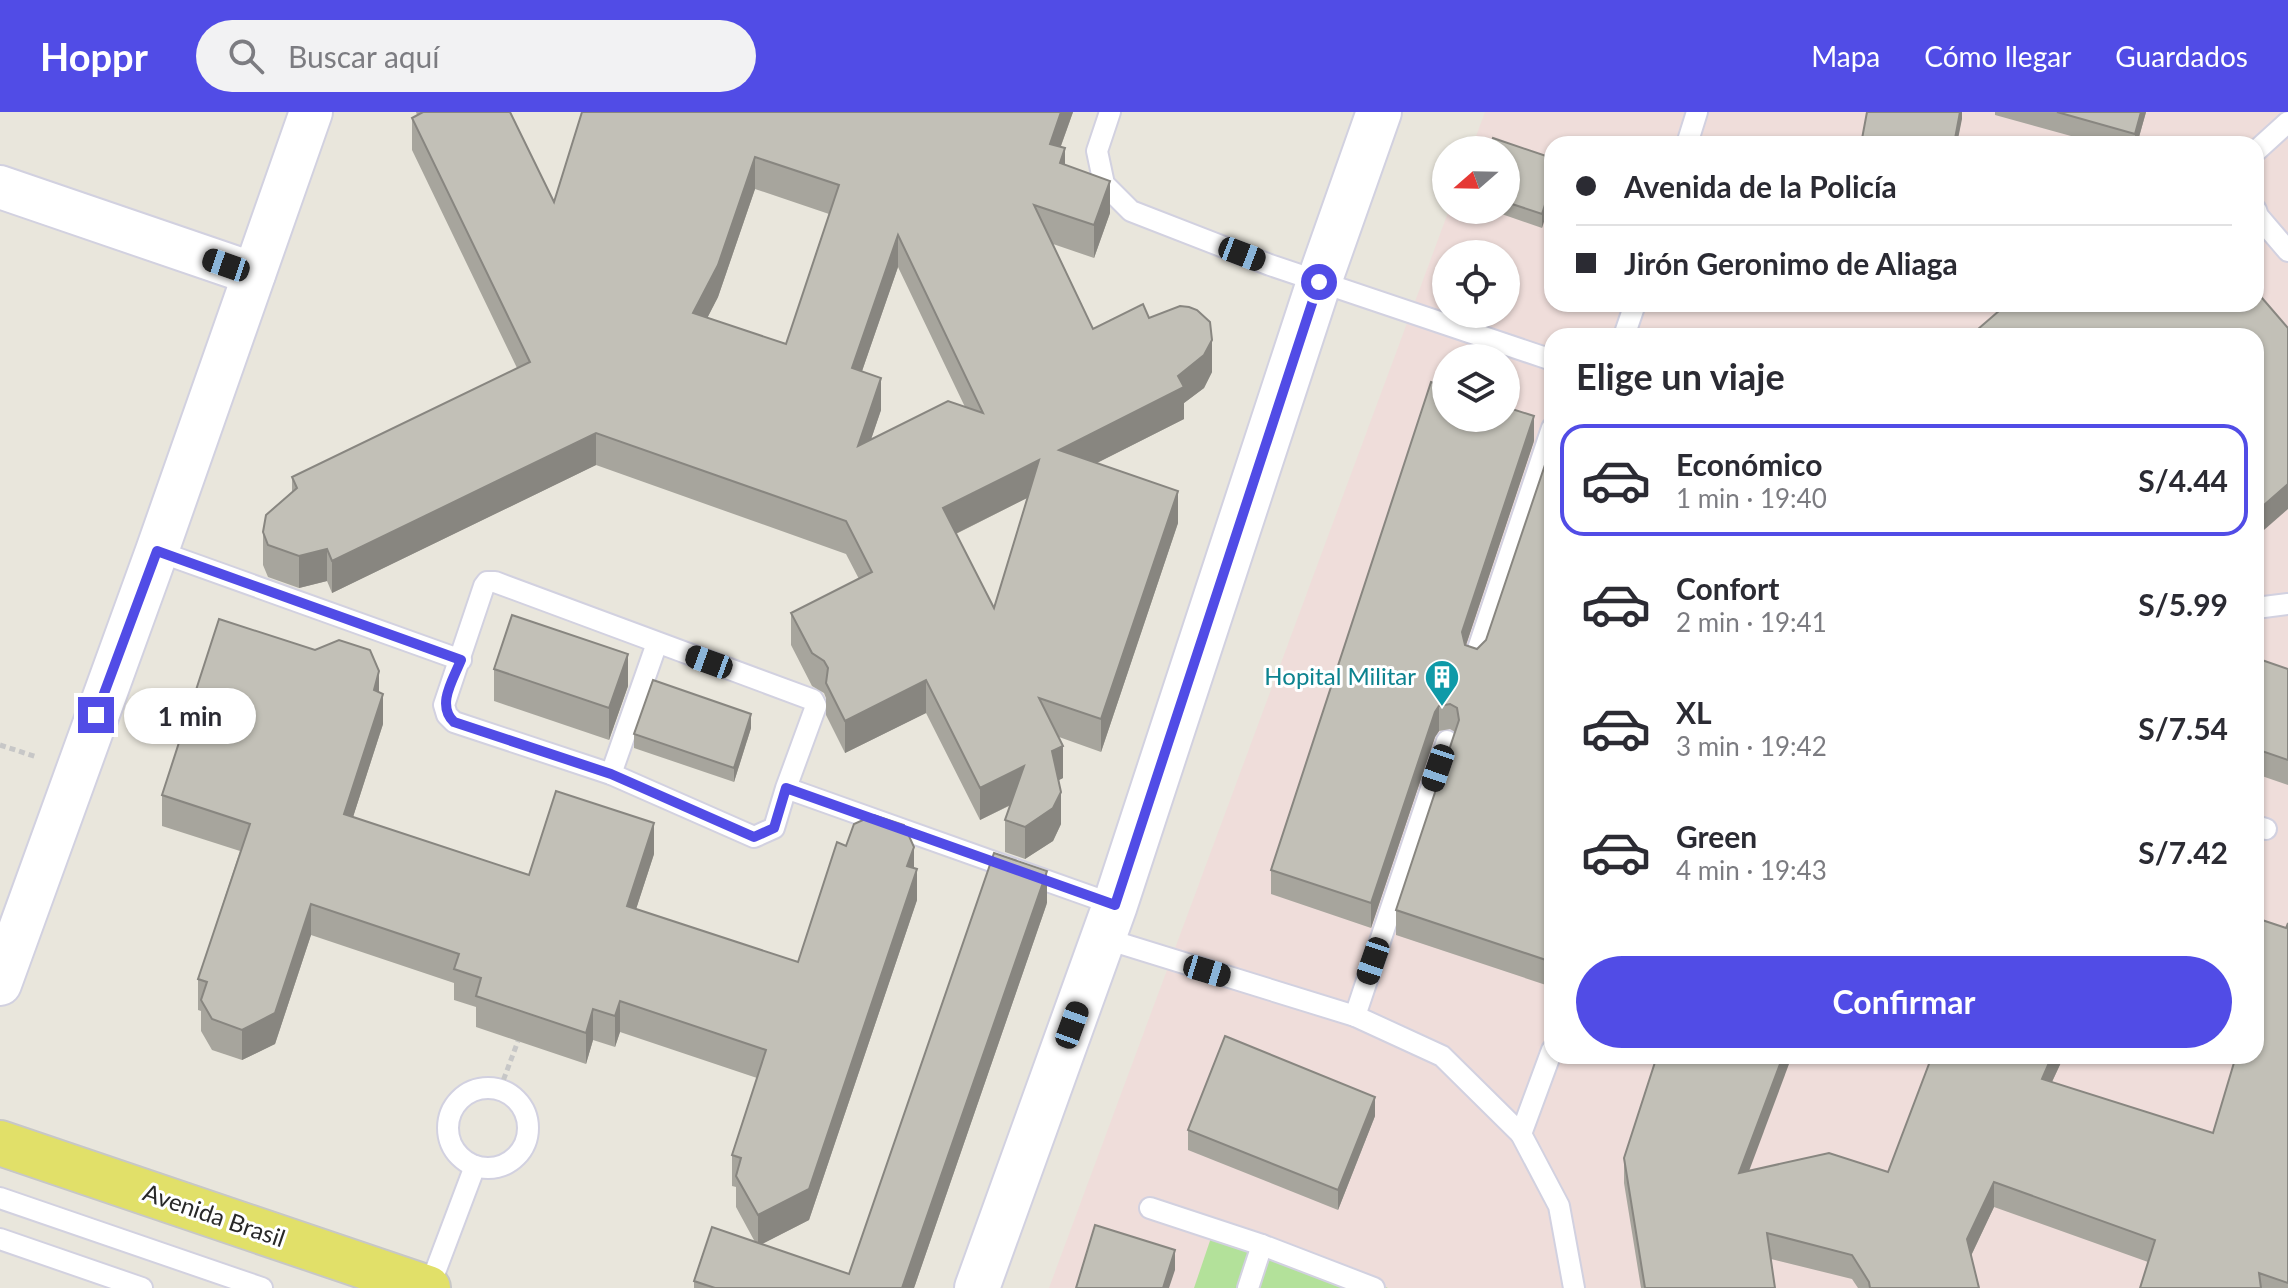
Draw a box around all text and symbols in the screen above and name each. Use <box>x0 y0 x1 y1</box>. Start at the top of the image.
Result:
search box <box>196 20 756 92</box>
text: Hoppr <box>40 33 148 79</box>
icon: search <box>224 34 268 78</box>
text: Buscar aquí <box>288 38 440 74</box>
text: Mapa <box>1811 39 1880 73</box>
text: Cómo llegar <box>1924 39 2071 73</box>
text: Guardados <box>2115 39 2248 73</box>
north arrow <box>1432 136 1520 224</box>
map controls <box>1432 136 1520 432</box>
text: Avenida de la Policía <box>1624 168 1897 204</box>
car <box>1215 234 1269 274</box>
button: locate <box>1432 240 1520 328</box>
text: Jirón Geronimo de Aliaga <box>1624 245 1958 281</box>
car <box>199 246 253 284</box>
route start <box>1301 264 1337 300</box>
button: layers <box>1432 344 1520 432</box>
text: Elige un viaje <box>1576 354 1785 398</box>
icon: car <box>1580 444 1652 516</box>
text: Económico <box>1676 446 1822 482</box>
text: S/4.44 <box>2138 462 2228 498</box>
text: 1 min · 19:40 <box>1676 482 1827 514</box>
icon: car <box>1580 568 1652 640</box>
text: Confort <box>1676 570 1779 606</box>
text: S/5.99 <box>2138 586 2228 622</box>
text: 2 min · 19:41 <box>1676 606 1827 638</box>
car <box>682 643 736 681</box>
building icon: Hopital Militar <box>1423 658 1461 708</box>
place label: Hopital Militar <box>1264 661 1416 690</box>
callout: 1 min <box>124 687 256 743</box>
icon: car <box>1580 692 1652 764</box>
text: XL <box>1676 694 1712 730</box>
route end <box>78 697 114 733</box>
text: 1 min <box>158 700 222 732</box>
text: S/7.54 <box>2138 710 2228 746</box>
text: 3 min · 19:42 <box>1676 730 1827 762</box>
car <box>1419 741 1457 795</box>
icon: car <box>1580 816 1652 888</box>
text: Green <box>1676 818 1757 854</box>
text: S/7.42 <box>2138 834 2228 870</box>
text: 4 min · 19:43 <box>1676 854 1827 886</box>
car <box>1354 934 1392 988</box>
car <box>1181 953 1233 989</box>
button: Confirmar <box>1576 956 2232 1048</box>
car <box>1053 998 1091 1052</box>
street label: Avenida Brasil <box>140 1177 289 1252</box>

